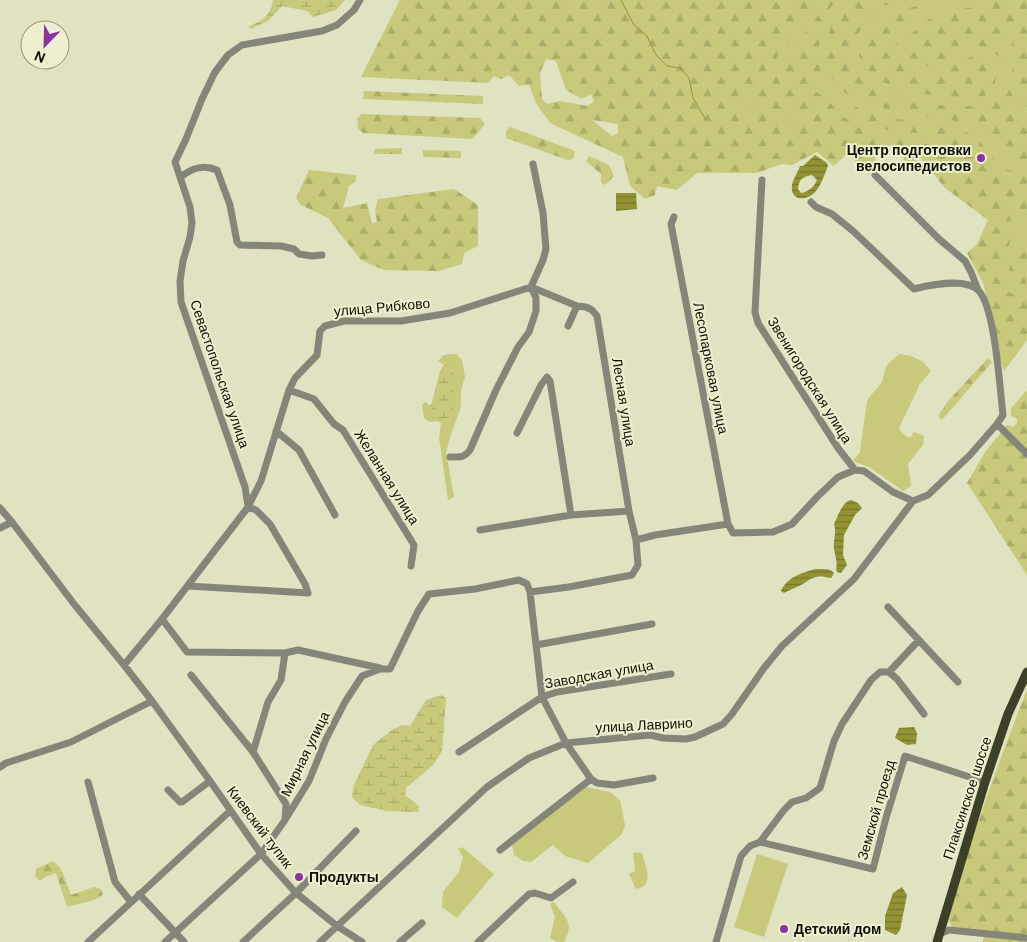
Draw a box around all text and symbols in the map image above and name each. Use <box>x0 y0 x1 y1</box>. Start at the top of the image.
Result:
north arrow <box>20 20 70 70</box>
text: N <box>32 47 48 67</box>
place label: Центр подготовки велосипедистов <box>847 141 971 175</box>
marker: Центр подготовки велосипедистов <box>975 152 987 164</box>
street label: улица Рибково <box>333 294 431 320</box>
street label: Севастопольская улица <box>186 298 254 451</box>
street label: Лесопарковая улица <box>689 301 733 436</box>
street label: Звенигородская улица <box>764 313 856 447</box>
street label: Лесная улица <box>608 356 640 448</box>
street label: Желанная улица <box>350 426 424 528</box>
street label: Заводская улица <box>543 656 655 692</box>
street label: Мирная улица <box>277 708 333 800</box>
street label: улица Лаврино <box>595 713 693 737</box>
street label: Плаксинское шоссе <box>939 734 995 862</box>
street label: Земской проезд <box>853 758 899 862</box>
street label: Киевский тупик <box>223 782 297 872</box>
place label: Продукты <box>309 868 379 886</box>
marker: Продукты <box>293 871 305 883</box>
place label: Детский дом <box>794 920 881 938</box>
marker: Детский дом <box>778 923 790 935</box>

